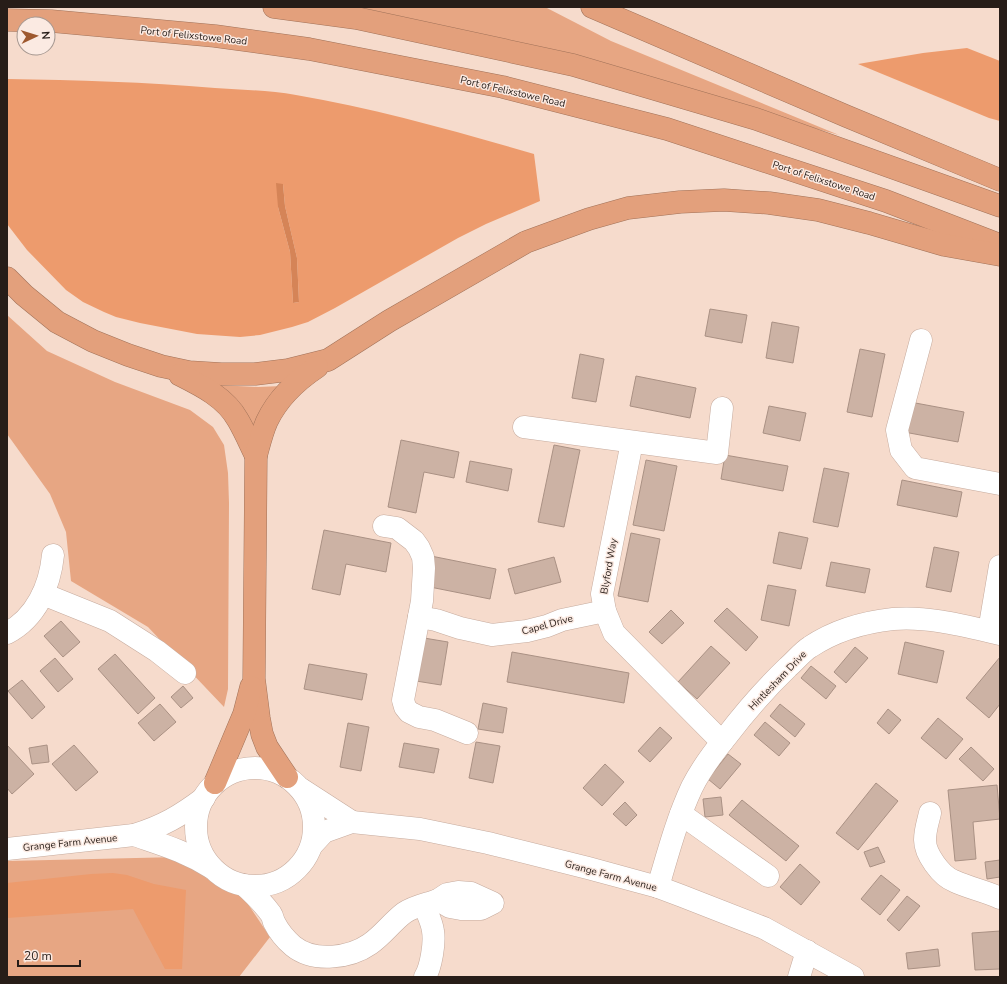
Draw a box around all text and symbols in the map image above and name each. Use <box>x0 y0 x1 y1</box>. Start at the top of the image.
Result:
north arrow <box>16 16 56 56</box>
street label: Port of Felixstowe Road <box>140 23 248 49</box>
text: N <box>38 31 53 40</box>
street label: Port of Felixstowe Road <box>459 73 567 111</box>
street label: Port of Felixstowe Road <box>771 158 877 204</box>
street label: Blyford Way <box>597 536 621 595</box>
street label: Capel Drive <box>520 611 574 638</box>
street label: Hintlesham Drive <box>746 648 810 714</box>
street label: Grange Farm Avenue <box>22 831 118 855</box>
street label: Grange Farm Avenue <box>563 857 658 895</box>
scale bar <box>18 942 80 968</box>
text: 20 m <box>24 948 52 964</box>

